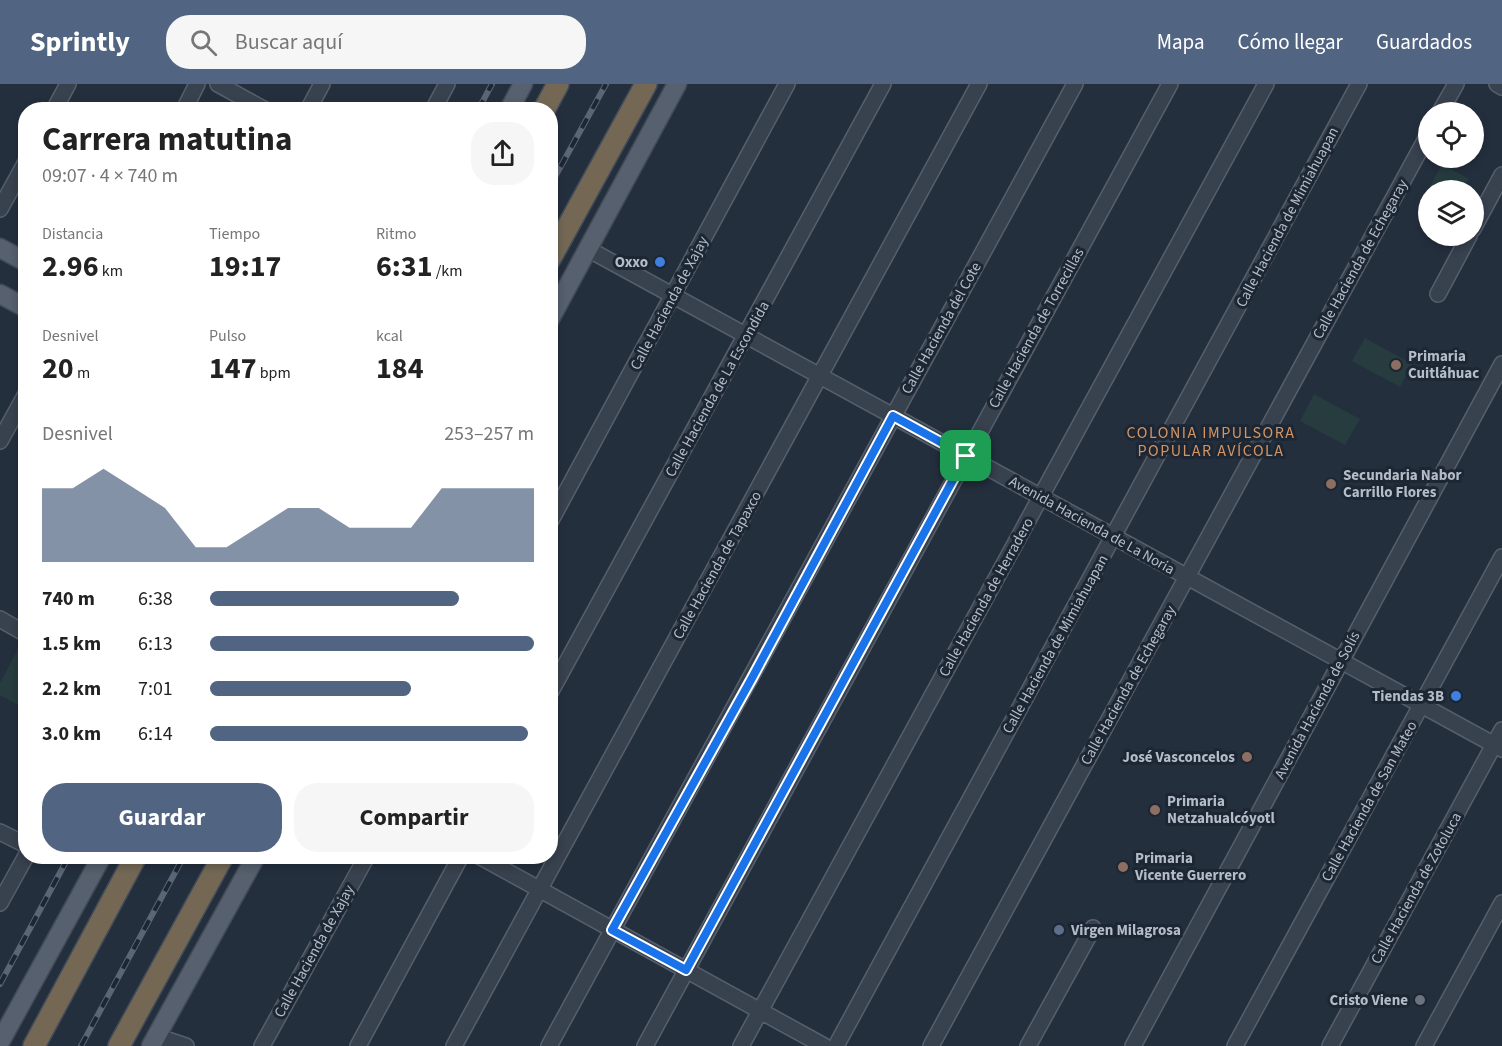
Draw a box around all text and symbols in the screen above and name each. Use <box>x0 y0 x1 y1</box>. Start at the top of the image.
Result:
search box <box>166 15 586 69</box>
text: Sprintly <box>30 22 130 62</box>
icon: search <box>187 26 220 59</box>
text: Buscar aquí <box>235 26 343 58</box>
text: Mapa <box>1157 27 1205 57</box>
text: Cómo llegar <box>1238 27 1343 57</box>
text: Guardados <box>1376 27 1472 57</box>
map controls <box>1418 102 1484 246</box>
button: locate <box>1418 102 1484 168</box>
text: Carrera matutina <box>42 116 292 163</box>
button: share <box>471 122 534 185</box>
street label: Calle Hacienda de Mimiahuapan <box>1231 123 1344 311</box>
text: 09:07 · 4 × 740 m <box>42 162 178 190</box>
street label: Calle Hacienda de Echegaray <box>1308 176 1413 343</box>
button: layers <box>1418 180 1484 246</box>
text: Distancia <box>42 223 103 245</box>
text: Tiempo <box>209 223 260 245</box>
text: Ritmo <box>376 223 416 245</box>
street label: Calle Hacienda de Xajay <box>625 233 714 374</box>
street label: Calle Hacienda de Torrecillas <box>984 244 1089 412</box>
text: 2.96 <box>42 245 99 288</box>
text: 19:17 <box>209 245 281 288</box>
text: 6:31 <box>376 245 433 288</box>
place label: Oxxo <box>615 252 648 273</box>
marker: Oxxo <box>653 255 667 269</box>
street label: Calle Hacienda del Cote <box>896 258 986 398</box>
text: km <box>99 260 123 282</box>
text: /km <box>433 260 463 282</box>
street label: Calle Hacienda de La Escondida <box>660 297 775 481</box>
text: Desnivel <box>42 325 99 347</box>
text: Pulso <box>209 325 246 347</box>
text: kcal <box>376 325 403 347</box>
place label: Primaria Cuitláhuac <box>1408 346 1479 384</box>
text: 20 <box>42 347 74 390</box>
text: 147 <box>209 347 257 390</box>
text: 184 <box>376 347 424 390</box>
marker: Primaria Cuitláhuac <box>1389 358 1403 372</box>
text: m <box>74 362 90 384</box>
text: bpm <box>257 362 291 384</box>
text: Desnivel <box>42 420 113 448</box>
text: 253–257 m <box>444 420 534 448</box>
district label: COLONIA IMPULSORA POPULAR AVÍCOLA <box>1127 422 1295 462</box>
pin <box>940 430 991 481</box>
icon: arrive <box>949 439 982 472</box>
place label: Secundaria Nabor Carrillo Flores <box>1343 465 1462 503</box>
street label: Avenida Hacienda de La Noria <box>1005 471 1178 580</box>
marker: Secundaria Nabor Carrillo Flores <box>1324 477 1338 491</box>
street label: Calle Hacienda de Tapaxco <box>668 487 767 643</box>
street label: Calle Hacienda de Herradero <box>934 514 1039 681</box>
street label: Calle Hacienda de Mimiahuapan <box>997 551 1113 737</box>
text: 740 m <box>42 585 95 613</box>
text: 6:38 <box>138 585 173 613</box>
street label: Calle Hacienda de Echegaray <box>1076 602 1181 769</box>
street label: Avenida Hacienda de Solís <box>1270 628 1365 783</box>
text: 1.5 km <box>42 630 101 658</box>
text: 6:13 <box>138 630 173 658</box>
text: 2.2 km <box>42 675 101 703</box>
text: 7:01 <box>138 675 173 703</box>
place label: Tiendas 3B <box>1372 686 1444 707</box>
marker: Tiendas 3B <box>1449 689 1463 703</box>
street label: Calle Hacienda de San Mateo <box>1316 717 1422 885</box>
text: 3.0 km <box>42 720 101 748</box>
text: 6:14 <box>138 720 173 748</box>
place label: José Vasconcelos <box>1122 747 1235 768</box>
marker: José Vasconcelos <box>1240 750 1254 764</box>
button: Guardar <box>42 783 282 852</box>
button: Compartir <box>294 783 534 852</box>
place label: Primaria Netzahualcóyotl <box>1167 791 1275 829</box>
marker: Primaria Netzahualcóyotl <box>1148 803 1162 817</box>
street label: Calle Hacienda de Zotoluca <box>1366 809 1467 968</box>
place label: Primaria Vicente Guerrero <box>1134 848 1246 886</box>
marker: Primaria Vicente Guerrero <box>1116 860 1130 874</box>
street label: Calle Hacienda de Xajay <box>269 881 360 1021</box>
place label: Virgen Milagrosa <box>1070 920 1181 941</box>
marker: Virgen Milagrosa <box>1052 923 1066 937</box>
place label: Cristo Viene <box>1329 990 1408 1011</box>
marker: Cristo Viene <box>1413 993 1427 1007</box>

